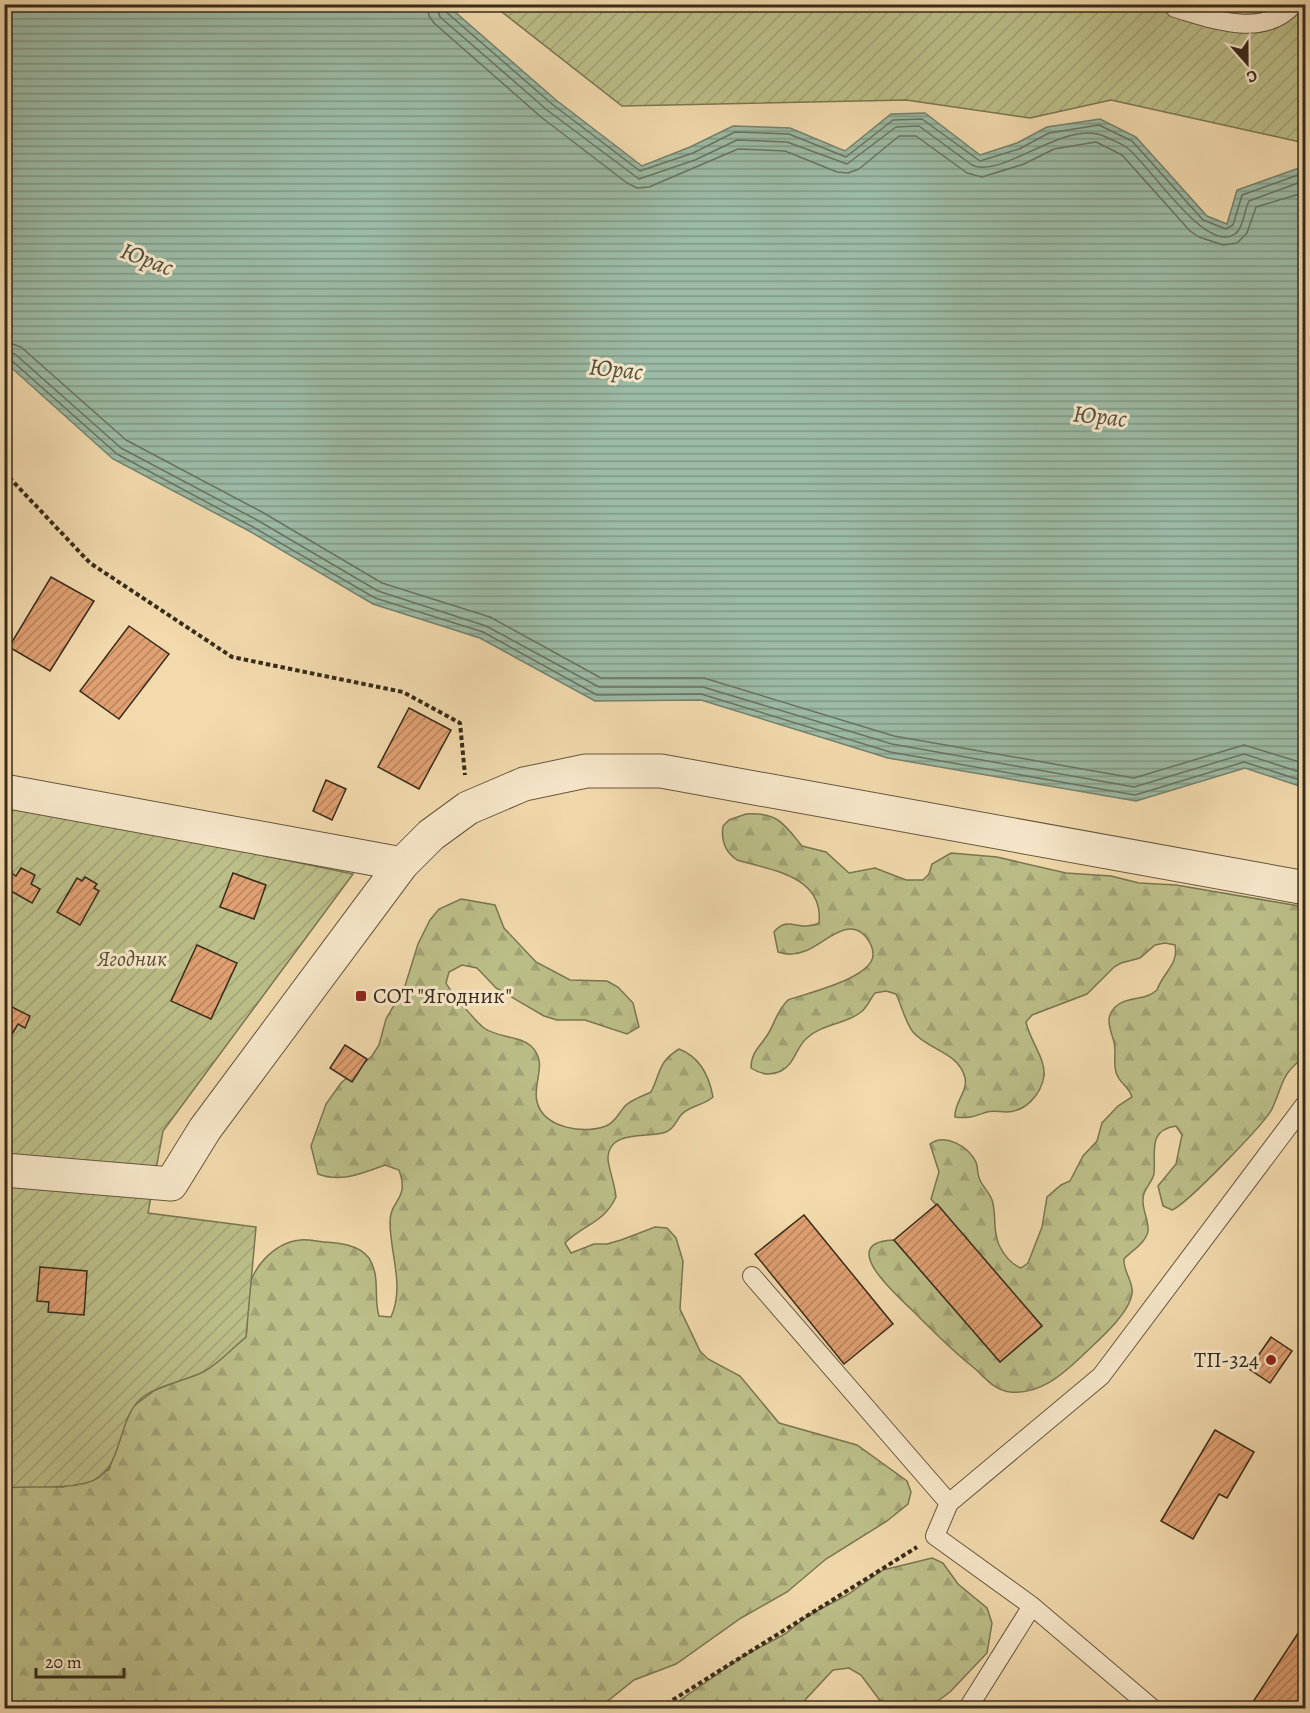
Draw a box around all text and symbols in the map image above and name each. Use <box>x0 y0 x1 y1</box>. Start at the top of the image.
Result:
north arrow <box>1217 33 1277 93</box>
text: С <box>1243 64 1261 88</box>
water label: Юрас <box>116 234 178 284</box>
water label: Юрас <box>587 350 645 388</box>
water label: Юрас <box>1071 397 1129 435</box>
park label: Ягодник <box>96 944 167 974</box>
place label: СОТ "Ягодник" <box>373 981 512 1011</box>
marker: СОТ "Ягодник" <box>354 989 368 1003</box>
place label: ТП-324 <box>1194 1345 1259 1375</box>
marker: ТП-324 <box>1264 1353 1278 1367</box>
scale bar <box>36 1641 124 1679</box>
text: 20 m <box>45 1650 82 1674</box>

